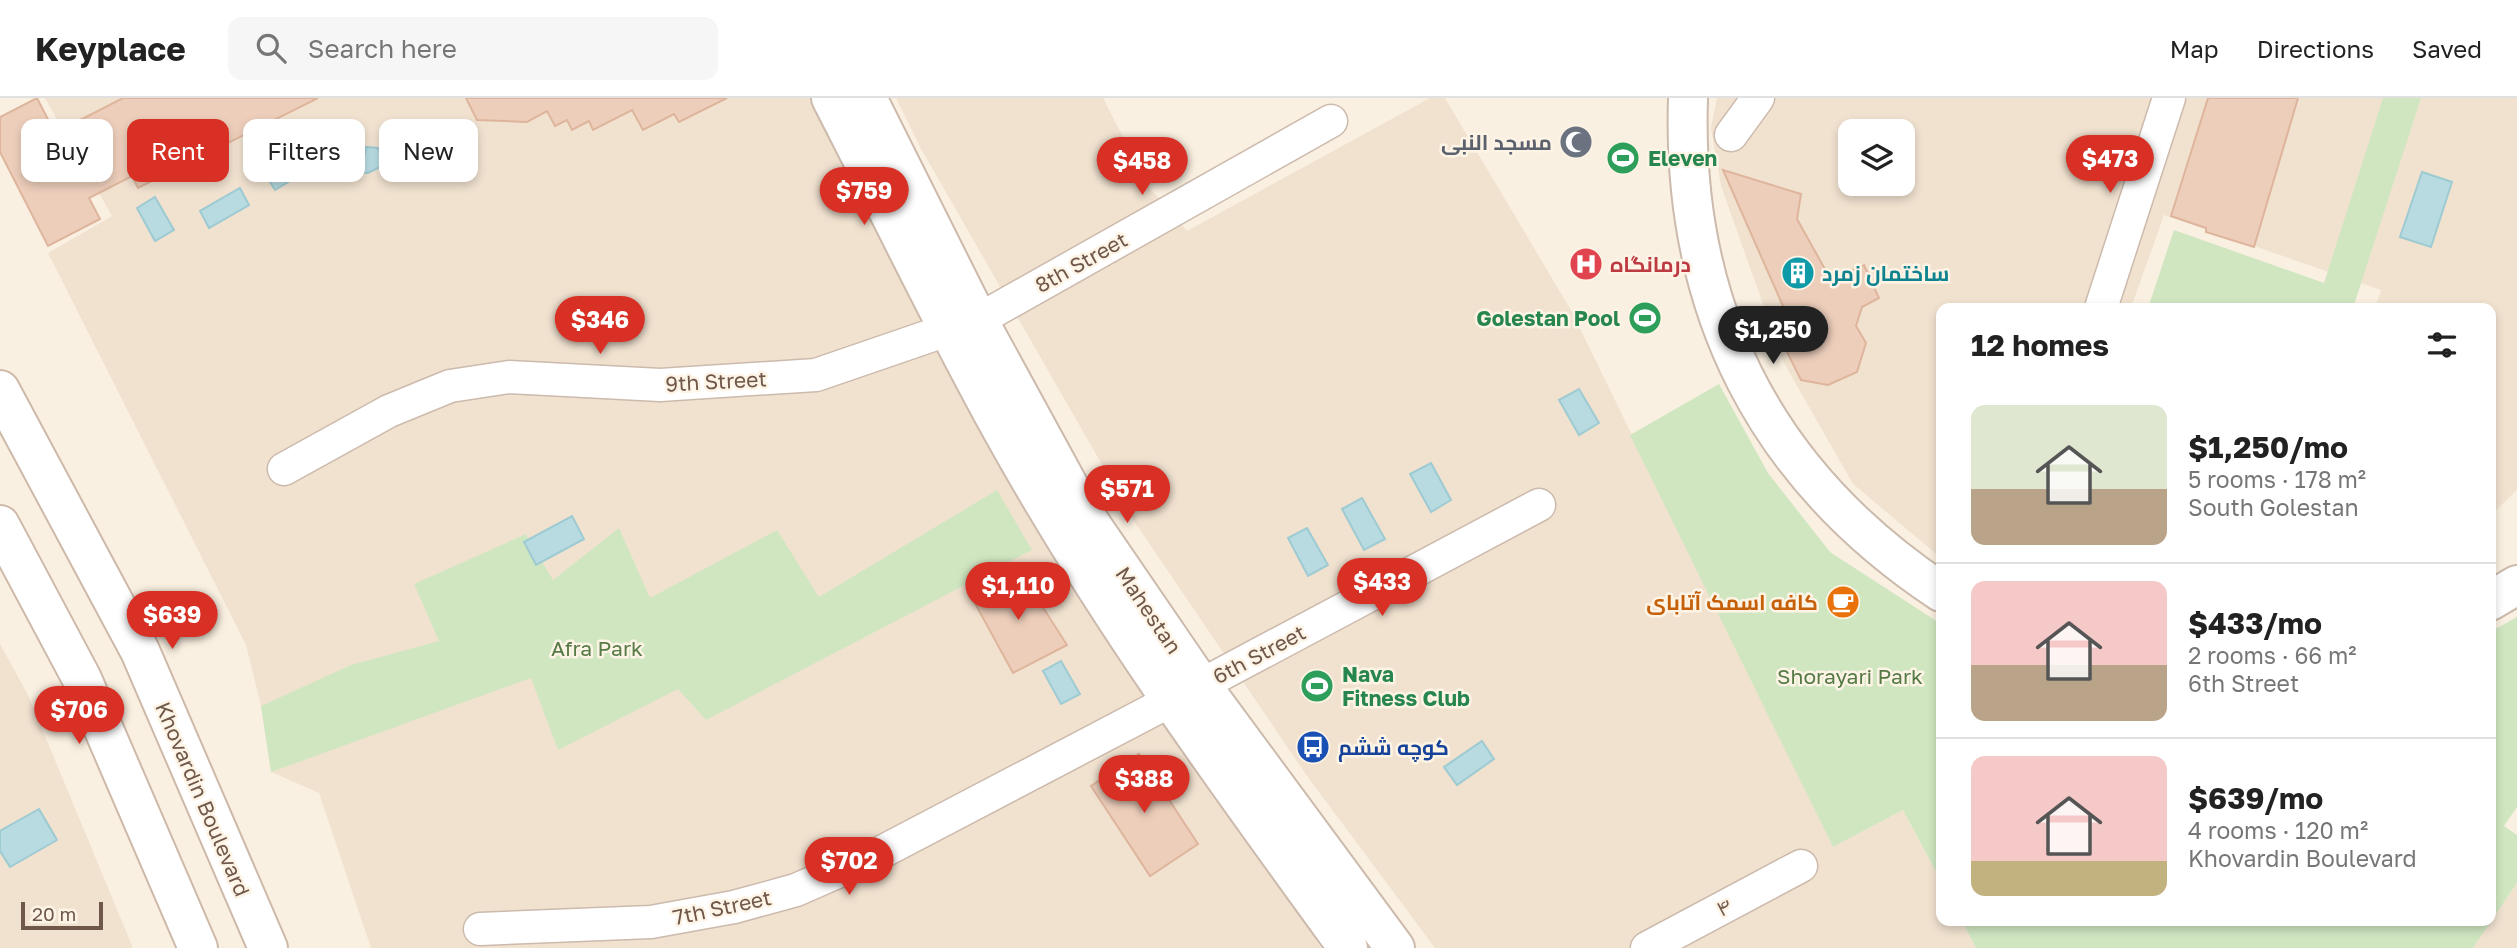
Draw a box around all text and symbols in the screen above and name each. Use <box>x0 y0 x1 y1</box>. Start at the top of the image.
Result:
search box <box>228 17 718 80</box>
text: Keyplace <box>35 29 186 68</box>
icon: search <box>252 29 290 67</box>
text: Search here <box>308 33 457 64</box>
text: Map <box>2170 34 2219 63</box>
text: Directions <box>2257 34 2374 63</box>
text: Saved <box>2412 34 2482 63</box>
chip: Buy <box>21 119 113 182</box>
chip: Rent <box>127 119 229 182</box>
chip: Filters <box>243 119 365 182</box>
chip: New <box>379 119 478 182</box>
map controls <box>1838 119 1915 196</box>
button: layers <box>1838 119 1915 196</box>
mosque icon: مسجد النبی <box>1557 123 1595 161</box>
place label: مسجد النبی <box>1441 129 1552 155</box>
pin: $473 <box>2069 136 2151 195</box>
pin: $458 <box>1101 138 1183 197</box>
sports icon: Eleven <box>1604 139 1642 177</box>
text: $473 <box>2082 144 2138 172</box>
place label: Eleven <box>1648 145 1717 171</box>
text: $458 <box>1113 146 1171 174</box>
pin: $759 <box>823 167 905 227</box>
text: $759 <box>836 176 892 204</box>
street label: 8th Street <box>1030 226 1132 298</box>
hospital icon: درمانگاه <box>1567 245 1605 283</box>
place label: درمانگاه <box>1610 251 1691 277</box>
building icon: ساختمان زمرد <box>1779 254 1817 292</box>
place label: ساختمان زمرد <box>1822 260 1949 286</box>
pin: $346 <box>559 296 641 356</box>
sports icon: Golestan Pool <box>1626 299 1664 337</box>
text: $346 <box>571 305 629 333</box>
place label: Golestan Pool <box>1476 305 1620 331</box>
pin: $1,250 <box>1716 306 1830 366</box>
text: $1,250 <box>1734 315 1812 343</box>
icon: filters <box>2423 326 2461 364</box>
text: 12 homes <box>1971 327 2109 363</box>
street label: 9th Street <box>665 365 767 397</box>
text: $1,250/mo <box>2188 429 2348 465</box>
icon: home <box>2027 433 2111 517</box>
text: 5 rooms · 178 m² <box>2188 465 2366 493</box>
pin: $571 <box>1086 466 1168 525</box>
text: $571 <box>1100 474 1154 502</box>
text: South Golestan <box>2188 493 2359 521</box>
pin: $433 <box>1341 559 1423 618</box>
pin: $1,110 <box>961 562 1075 622</box>
street label: Mahestan <box>1110 562 1188 658</box>
text: $433 <box>1353 567 1411 595</box>
text: $1,110 <box>981 571 1055 599</box>
cafe icon: کافه اسمک آتابای <box>1824 583 1862 621</box>
place label: کافه اسمک آتابای <box>1646 589 1818 615</box>
pin: $639 <box>131 592 213 651</box>
text: $639 <box>143 600 201 628</box>
text: $433/mo <box>2188 605 2322 641</box>
icon: home <box>2027 609 2111 693</box>
street label: 6th Street <box>1208 619 1310 689</box>
park label: Afra Park <box>551 635 643 661</box>
text: 2 rooms · 66 m² <box>2188 641 2357 669</box>
place label: Nava Fitness Club <box>1342 661 1470 711</box>
park label: Shorayari Park <box>1777 663 1923 689</box>
sports icon: Nava Fitness Club <box>1298 667 1336 705</box>
text: 6th Street <box>2188 669 2299 697</box>
pin: $706 <box>38 686 120 746</box>
text: $706 <box>50 695 108 723</box>
street label: Khovardin Boulevard <box>150 698 256 900</box>
bus stop icon: کوچه ششم <box>1294 728 1332 766</box>
place label: کوچه ششم <box>1338 734 1449 763</box>
pin: $388 <box>1103 756 1185 815</box>
text: $388 <box>1115 764 1173 792</box>
text: $639/mo <box>2188 780 2323 816</box>
icon: home <box>2027 784 2111 868</box>
text: 4 rooms · 120 m² <box>2188 816 2368 844</box>
pin: $702 <box>808 838 890 897</box>
text: Khovardin Boulevard <box>2188 844 2417 872</box>
text: $702 <box>821 846 877 874</box>
street label: 7th Street <box>670 884 774 930</box>
street label: ۴ <box>1712 892 1736 922</box>
scale bar <box>21 899 103 931</box>
text: 20 m <box>32 902 76 925</box>

